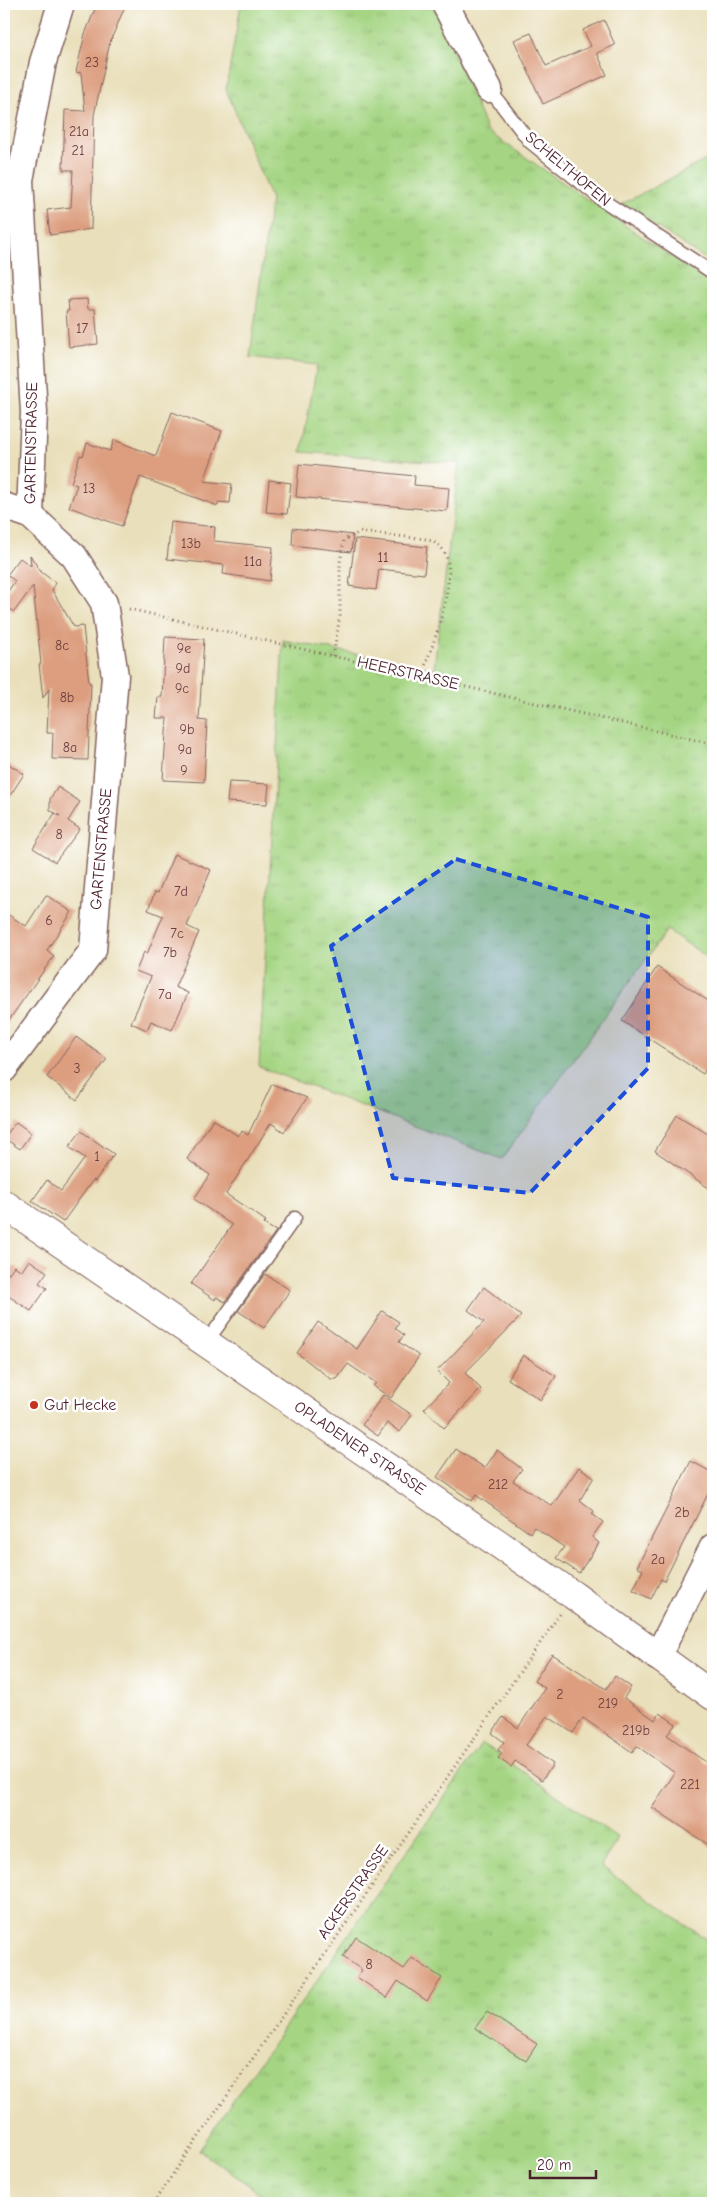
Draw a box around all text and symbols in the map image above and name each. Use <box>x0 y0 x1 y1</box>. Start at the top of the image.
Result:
house number: 23 <box>85 54 99 71</box>
house number: 21a <box>69 123 89 140</box>
street label: SCHELTHOFEN <box>522 128 614 210</box>
house number: 21 <box>72 142 84 159</box>
house number: 17 <box>76 320 88 337</box>
street label: GARTENSTRASSE <box>21 381 41 504</box>
house number: 13 <box>83 480 95 497</box>
house number: 13b <box>181 535 201 552</box>
house number: 11 <box>377 549 389 566</box>
house number: 11a <box>244 553 262 570</box>
house number: 8c <box>55 637 69 654</box>
house number: 9e <box>177 640 191 657</box>
street label: HEERSTRASSE <box>355 653 461 694</box>
house number: 9d <box>176 660 190 677</box>
house number: 9c <box>175 680 189 697</box>
house number: 8b <box>60 689 74 706</box>
house number: 9b <box>180 721 194 738</box>
house number: 8a <box>63 739 77 756</box>
house number: 9a <box>178 741 192 758</box>
house number: 9 <box>180 762 188 779</box>
street label: GARTENSTRASSE <box>87 787 115 911</box>
house number: 8 <box>55 826 63 843</box>
house number: 7d <box>174 883 188 900</box>
house number: 6 <box>45 912 53 929</box>
house number: 7c <box>170 925 184 942</box>
house number: 7b <box>163 944 177 961</box>
house number: 7a <box>158 986 172 1003</box>
house number: 3 <box>73 1060 81 1077</box>
house number: 1 <box>94 1148 100 1165</box>
place label: Gut Hecke <box>44 1396 116 1414</box>
street label: OPLADENER STRASSE <box>291 1397 429 1499</box>
marker: Gut Hecke <box>28 1399 40 1411</box>
house number: 212 <box>488 1476 508 1493</box>
house number: 2b <box>675 1504 689 1521</box>
house number: 2a <box>651 1551 665 1568</box>
house number: 2 <box>556 1686 564 1703</box>
house number: 219 <box>598 1695 618 1712</box>
house number: 219b <box>622 1722 650 1739</box>
house number: 221 <box>680 1776 700 1793</box>
street label: ACKERSTRASSE <box>314 1841 392 1942</box>
house number: 8 <box>365 1956 373 1973</box>
scale bar <box>530 2147 596 2179</box>
text: 20 m <box>537 2156 571 2174</box>

